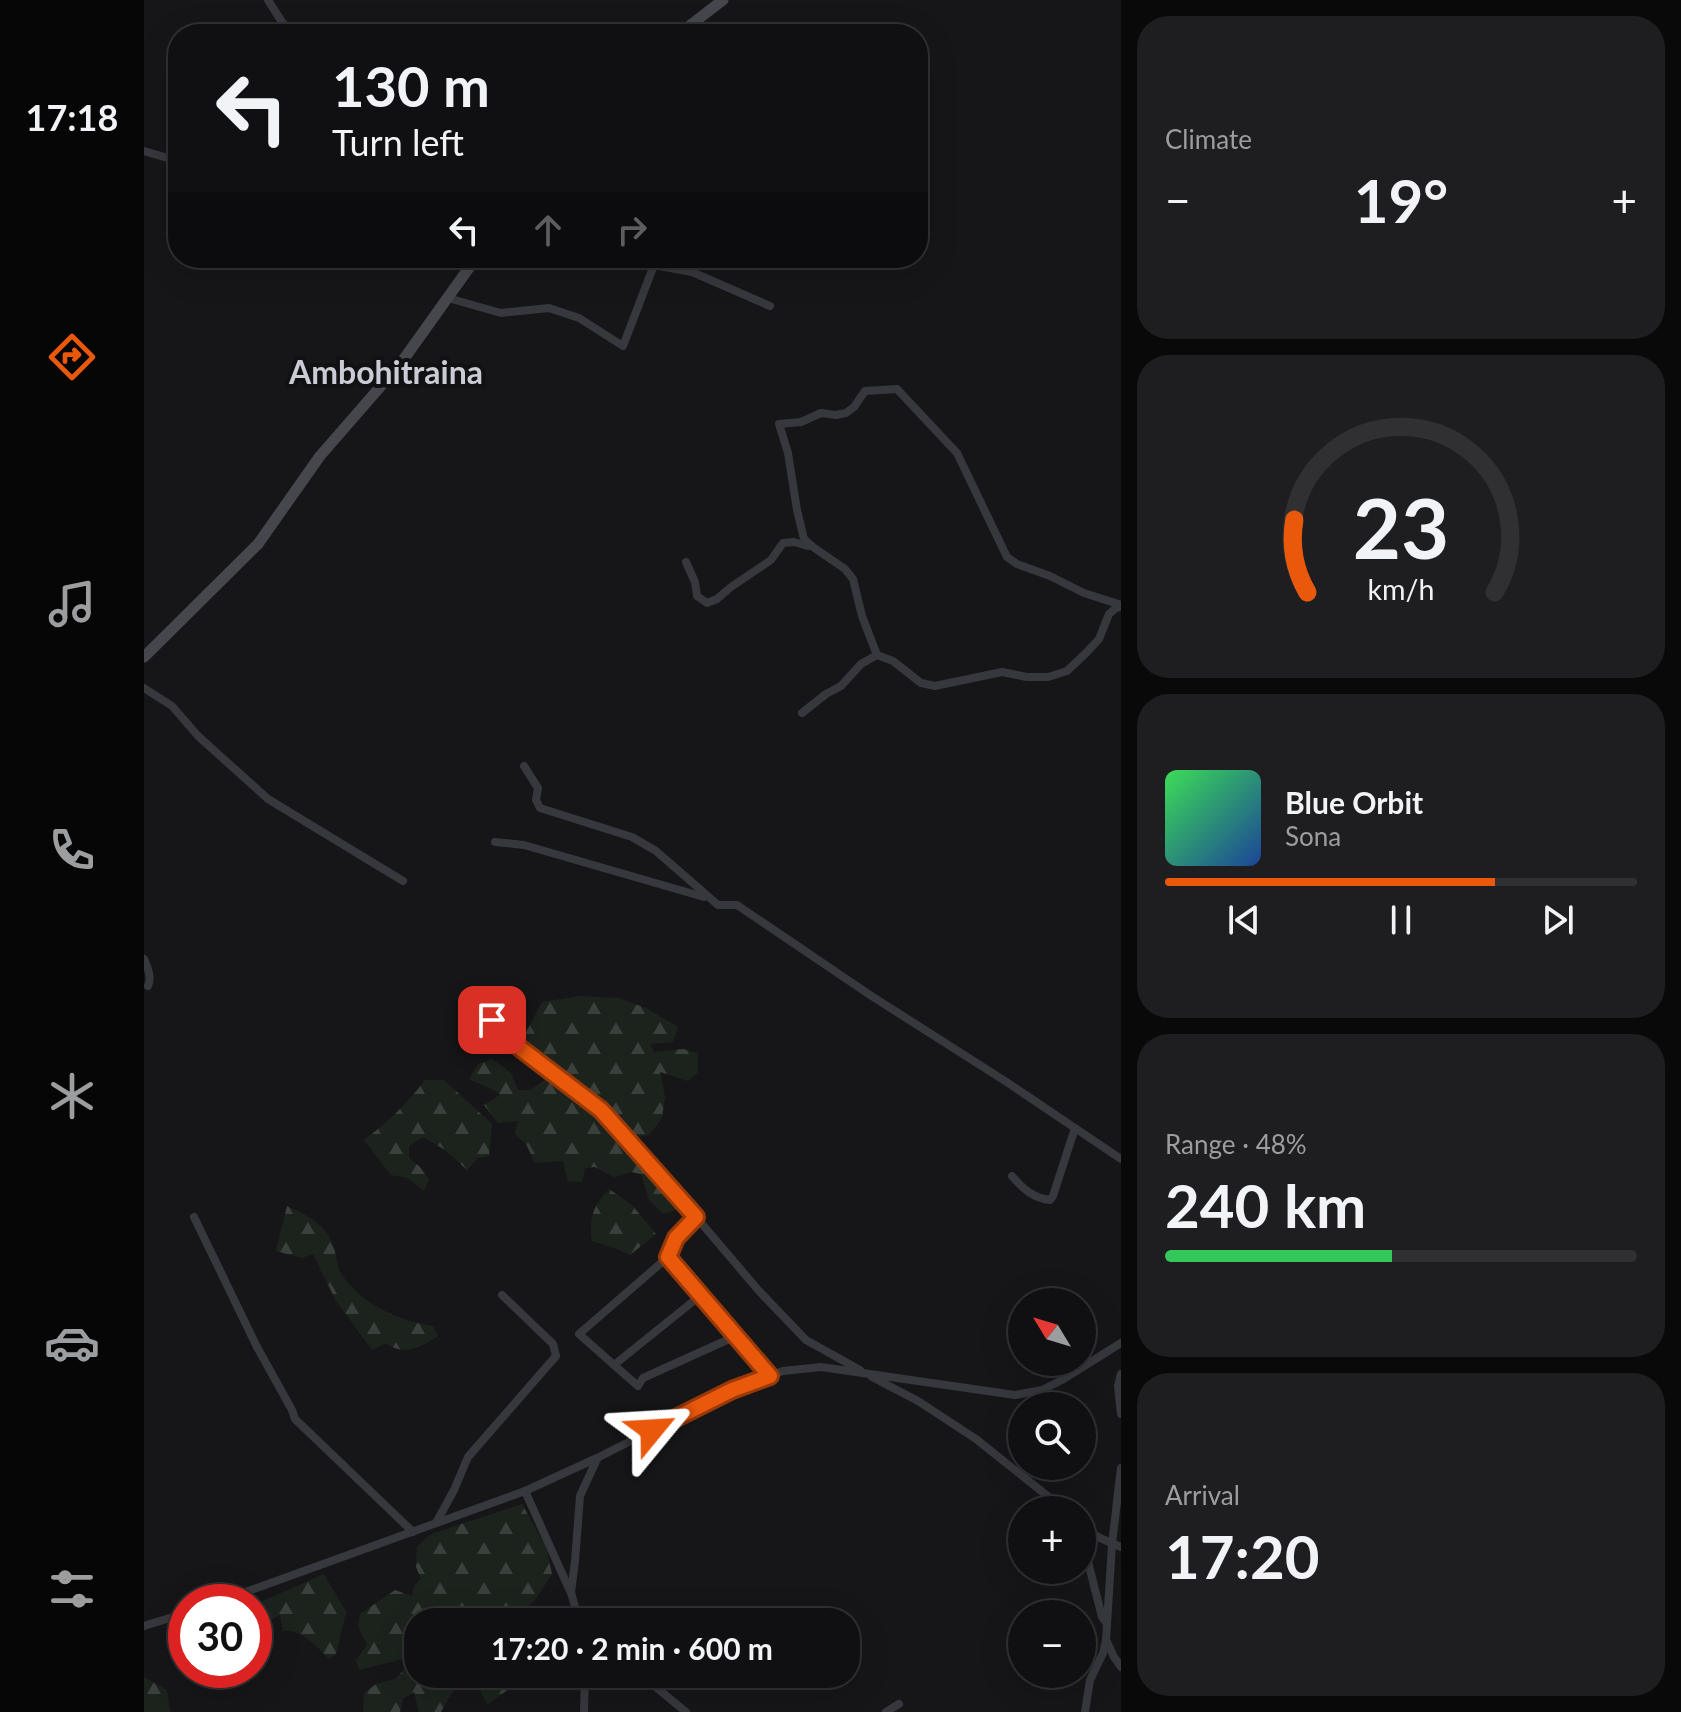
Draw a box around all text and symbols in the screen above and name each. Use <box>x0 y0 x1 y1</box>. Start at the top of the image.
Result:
text: 130 m <box>332 52 490 119</box>
icon: left <box>200 56 304 160</box>
text: 17:18 <box>26 95 118 139</box>
text: Turn left <box>332 120 464 164</box>
text: Climate <box>1165 123 1252 155</box>
text: 19° <box>1354 164 1448 236</box>
text: − <box>1165 174 1191 226</box>
text: + <box>1611 174 1637 226</box>
icon: left <box>442 208 486 252</box>
icon: ahead <box>526 208 570 252</box>
icon: right <box>610 208 654 252</box>
icon: directions <box>44 329 100 385</box>
district label: Ambohitraina <box>288 352 483 391</box>
text: 23 <box>1353 476 1449 576</box>
text: km/h <box>1368 572 1434 606</box>
icon: music <box>44 576 100 632</box>
text: Blue Orbit <box>1285 784 1423 820</box>
text: Sona <box>1285 820 1341 852</box>
icon: phone <box>44 822 100 878</box>
icon: previous <box>1222 898 1266 942</box>
icon: pause <box>1379 898 1423 942</box>
icon: next <box>1536 898 1580 942</box>
pin <box>458 986 526 1054</box>
icon: arrive <box>470 998 514 1042</box>
icon: climate <box>44 1068 100 1124</box>
text: Range · 48% <box>1165 1128 1307 1160</box>
text: 240 km <box>1165 1169 1366 1241</box>
north arrow <box>1008 1288 1096 1376</box>
map controls <box>1008 1288 1096 1688</box>
icon: car <box>44 1315 100 1371</box>
position arrow <box>610 1388 694 1472</box>
button: search <box>1008 1392 1096 1480</box>
text: Arrival <box>1165 1479 1240 1511</box>
button: + <box>1008 1496 1096 1584</box>
text: 17:20 <box>1165 1520 1320 1592</box>
icon: filters <box>44 1561 100 1617</box>
speed limit sign: 30 <box>168 1584 272 1688</box>
button: − <box>1008 1600 1096 1688</box>
text: 17:20 · 2 min · 600 m <box>491 1630 773 1666</box>

